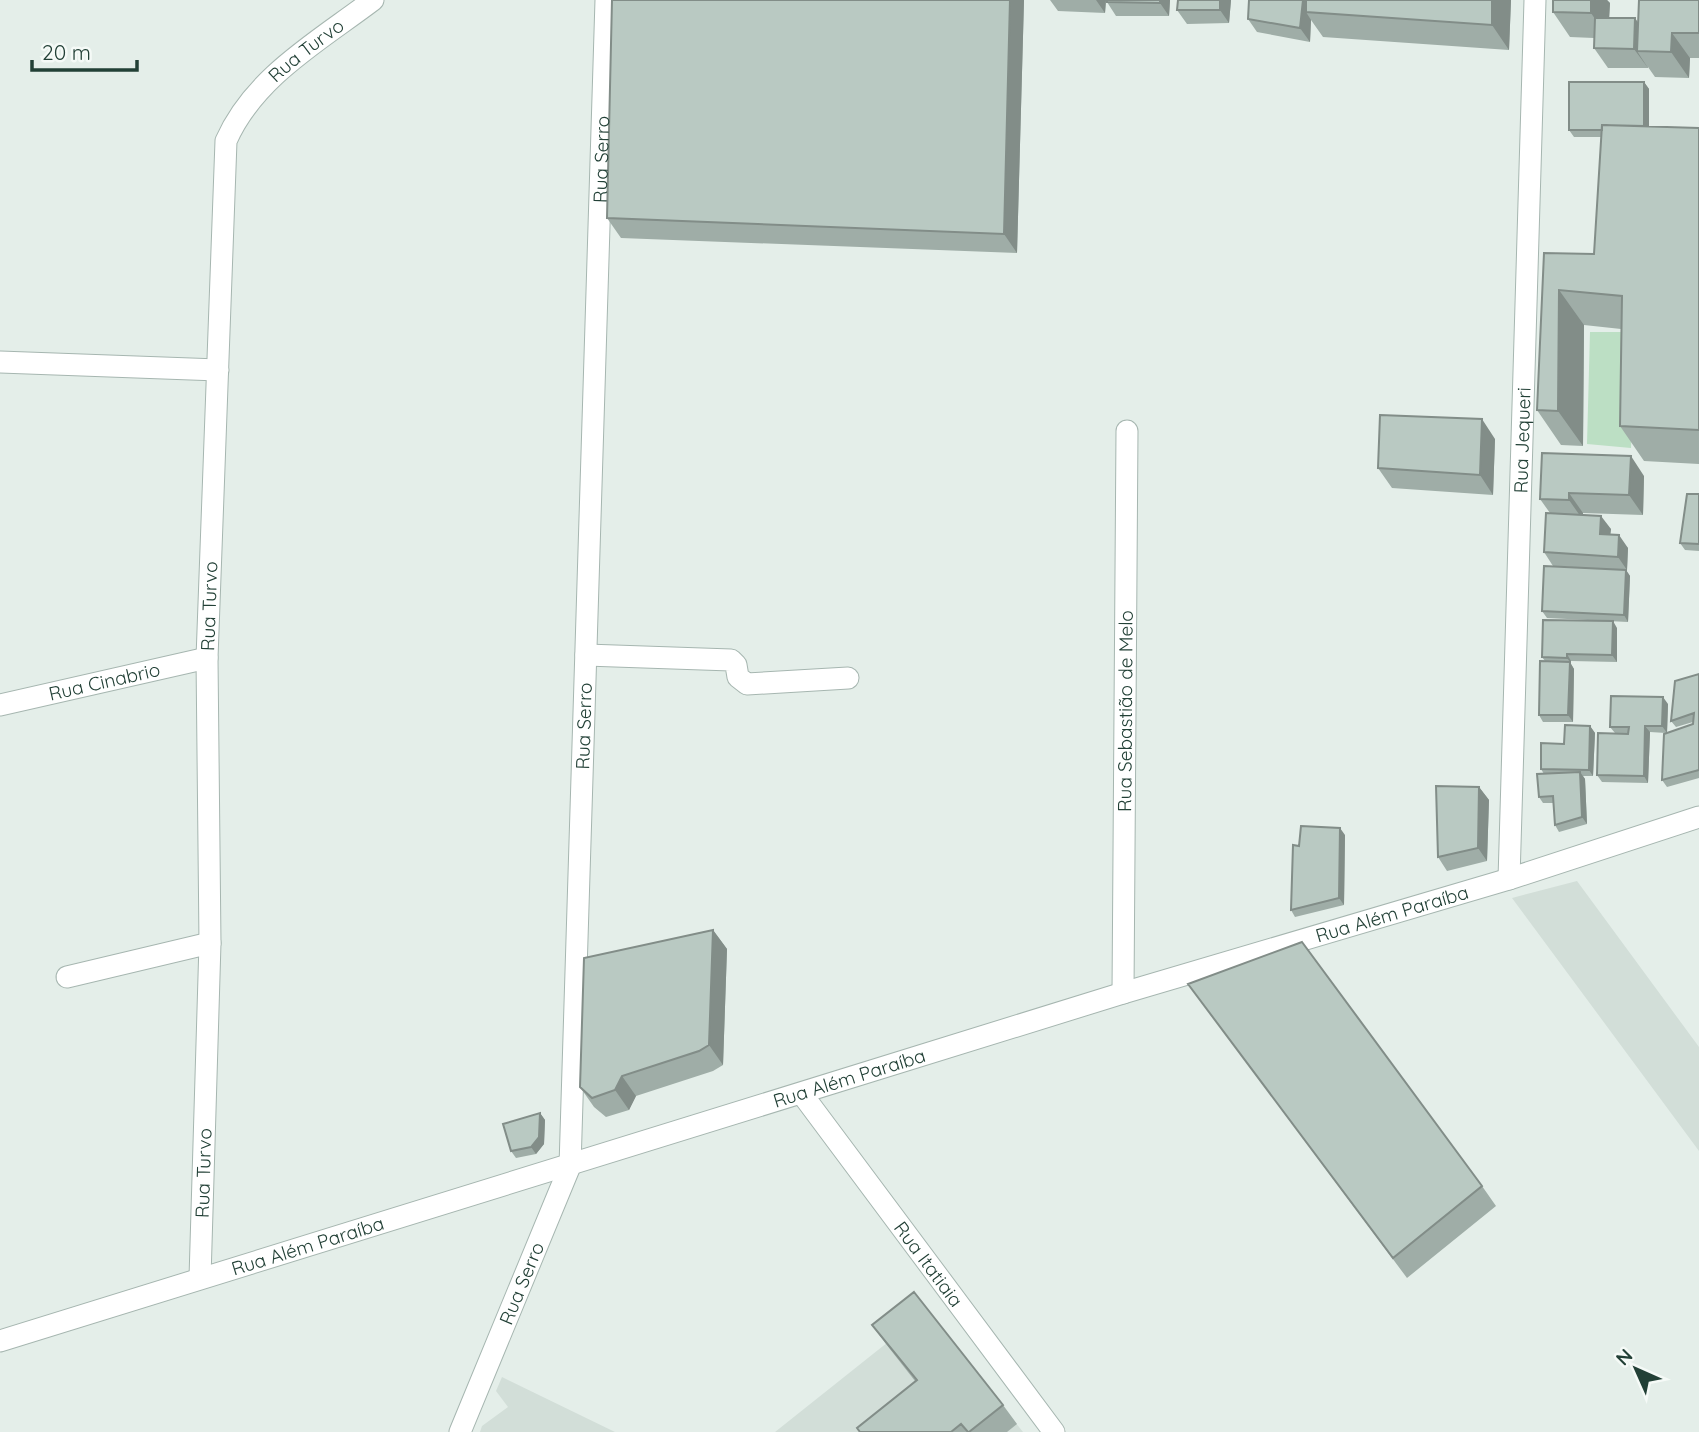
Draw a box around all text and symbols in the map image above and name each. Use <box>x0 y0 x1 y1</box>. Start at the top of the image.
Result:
street label: Rua Turvo <box>263 13 349 87</box>
scale bar <box>32 28 136 72</box>
text: 20 m <box>42 39 91 65</box>
street label: Rua Serro <box>588 115 614 203</box>
street label: Rua Jequeri <box>1508 387 1536 494</box>
street label: Rua Turvo <box>195 561 223 652</box>
street label: Rua Sebastião de Melo <box>1112 610 1138 812</box>
street label: Rua Cinabrio <box>46 657 162 706</box>
street label: Rua Serro <box>570 682 597 770</box>
street label: Rua Além Paraíba <box>1313 880 1471 948</box>
street label: Rua Além Paraíba <box>770 1043 928 1113</box>
street label: Rua Turvo <box>190 1128 216 1218</box>
street label: Rua Além Paraíba <box>228 1211 387 1281</box>
street label: Rua Itatiaia <box>889 1217 968 1311</box>
street label: Rua Serro <box>494 1238 549 1328</box>
north arrow <box>1601 1334 1671 1404</box>
text: N <box>1611 1344 1637 1370</box>

